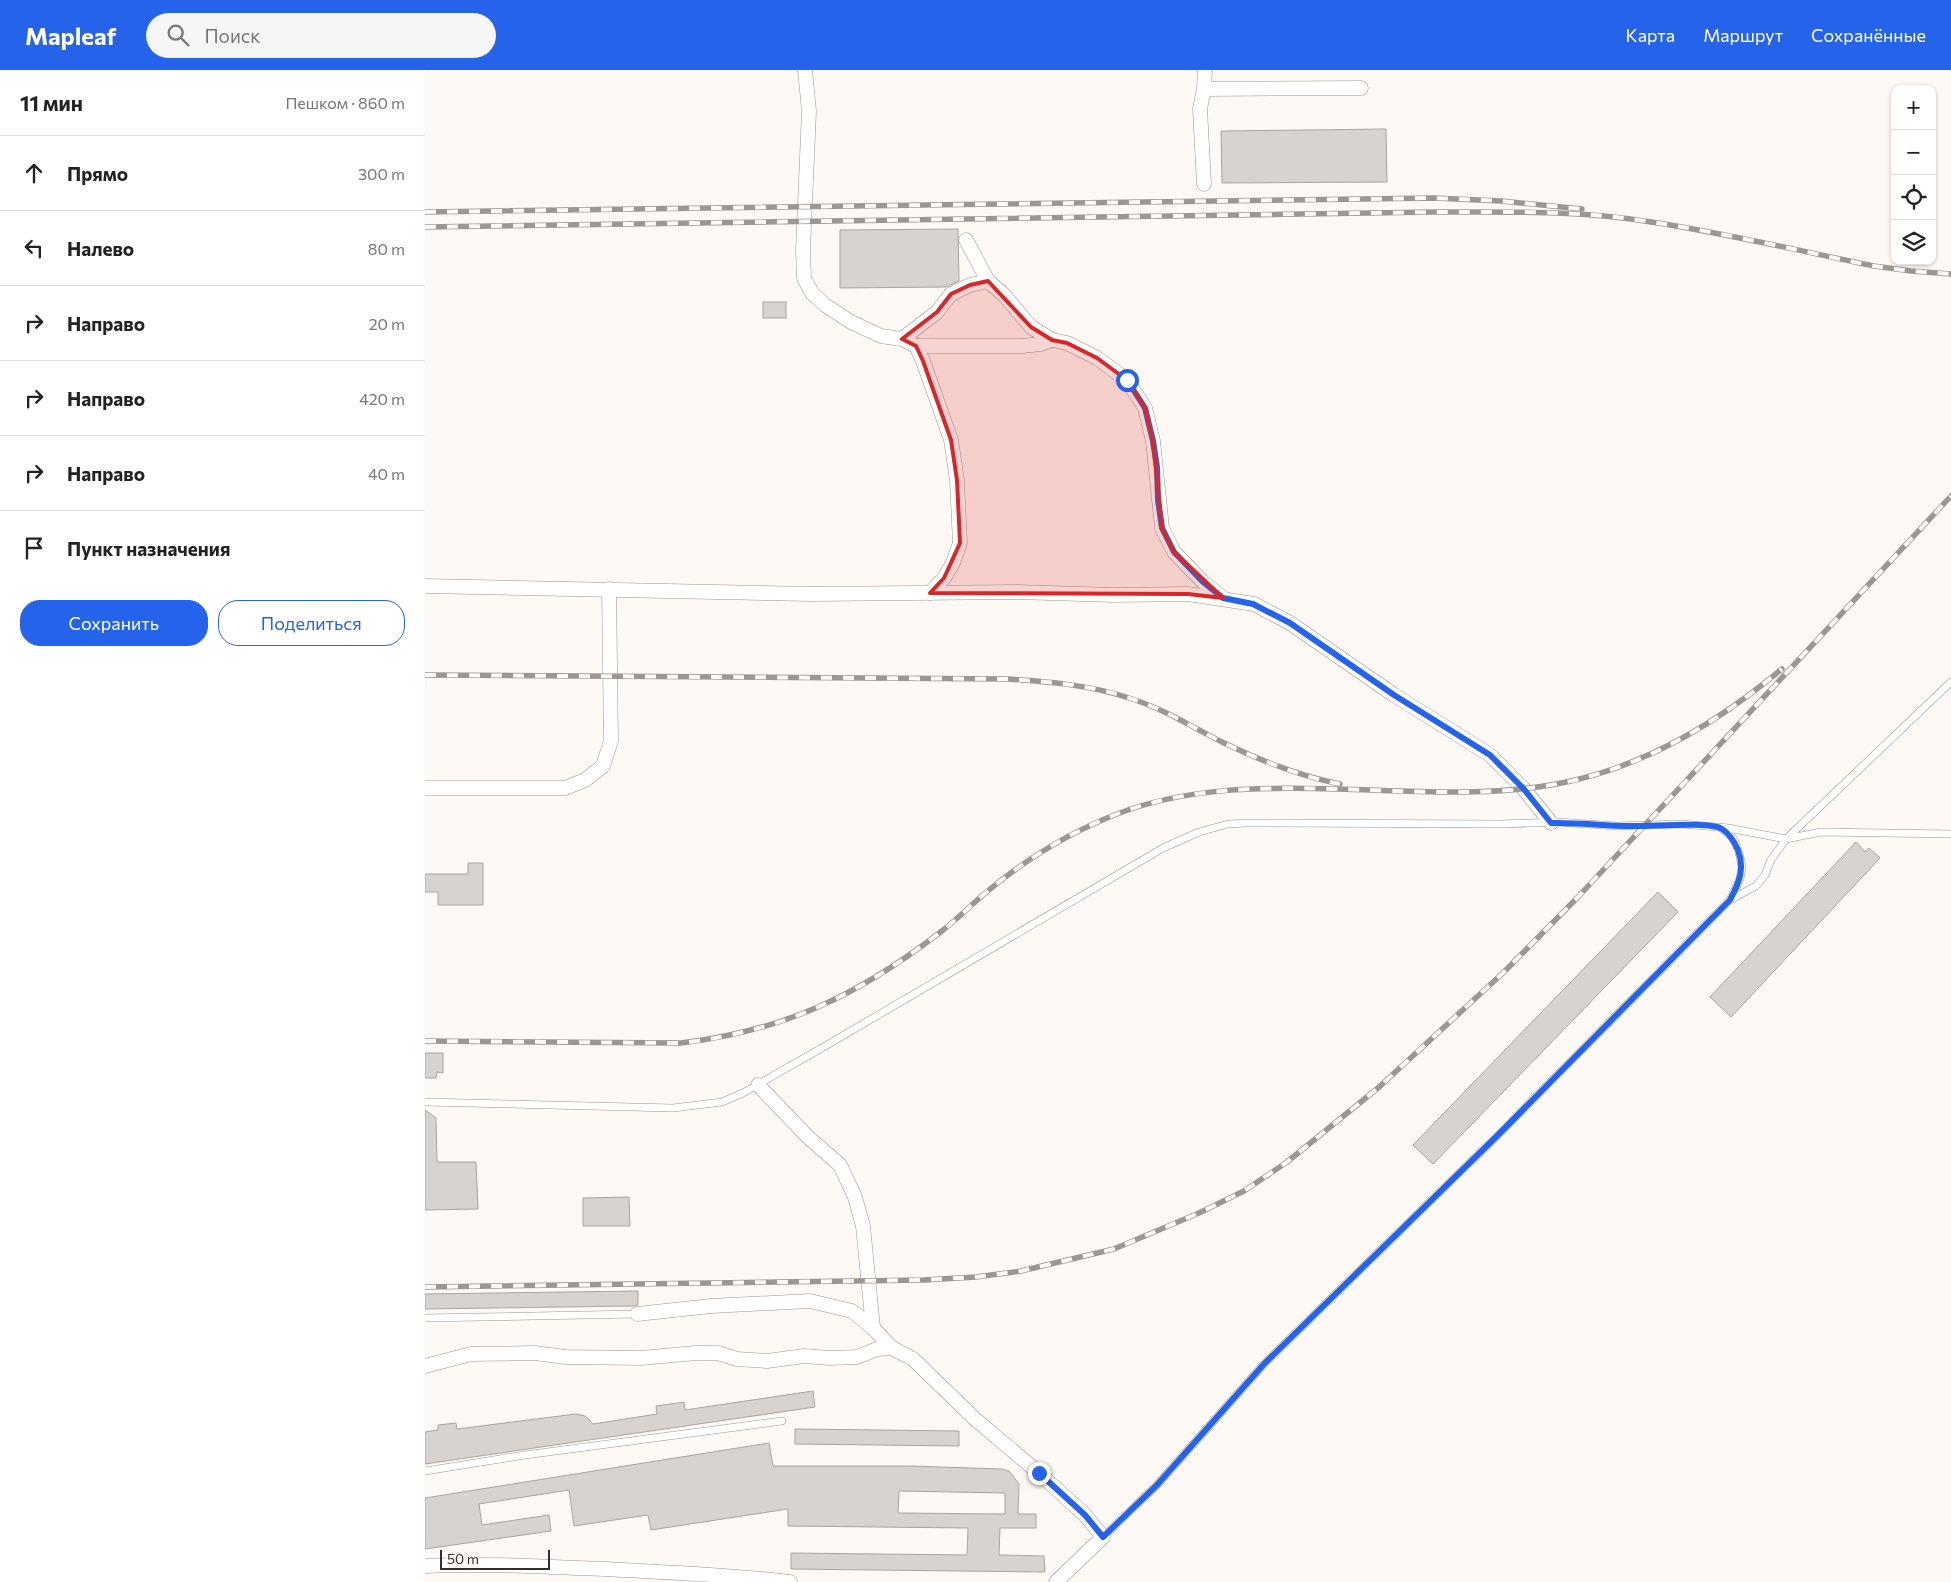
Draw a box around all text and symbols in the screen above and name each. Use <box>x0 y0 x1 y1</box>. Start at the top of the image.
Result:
search box <box>146 13 496 58</box>
text: Mapleaf <box>25 21 116 50</box>
icon: search <box>164 21 192 49</box>
text: Поиск <box>204 24 260 47</box>
text: Карта <box>1626 24 1675 46</box>
text: Маршрут <box>1703 24 1783 46</box>
text: Сохранённые <box>1811 24 1926 46</box>
map controls <box>1891 85 1936 265</box>
button: + <box>1891 85 1936 130</box>
text: 11 мин <box>20 90 83 115</box>
text: Пешком · 860 m <box>285 93 405 112</box>
button: − <box>1891 130 1936 175</box>
icon: ahead <box>20 159 48 187</box>
text: Прямо <box>67 162 128 185</box>
text: 300 m <box>358 164 405 183</box>
button: locate <box>1891 175 1936 220</box>
button: layers <box>1891 220 1936 265</box>
icon: left <box>20 234 48 262</box>
text: Налево <box>67 237 134 260</box>
text: 80 m <box>368 239 405 258</box>
icon: right <box>20 309 48 337</box>
text: Направо <box>67 312 145 335</box>
text: 20 m <box>369 314 405 333</box>
route start <box>1116 369 1139 392</box>
icon: right <box>20 384 48 412</box>
text: Направо <box>67 387 145 410</box>
text: 420 m <box>359 389 405 408</box>
icon: right <box>20 459 48 487</box>
text: Направо <box>67 462 145 485</box>
text: 40 m <box>368 464 405 483</box>
icon: arrive <box>20 534 48 562</box>
text: Пункт назначения <box>67 537 230 560</box>
button: Сохранить <box>20 600 208 646</box>
button: Поделиться <box>218 600 405 646</box>
route end <box>1028 1462 1051 1485</box>
scale bar <box>440 1547 550 1570</box>
text: 50 m <box>447 1550 479 1567</box>

